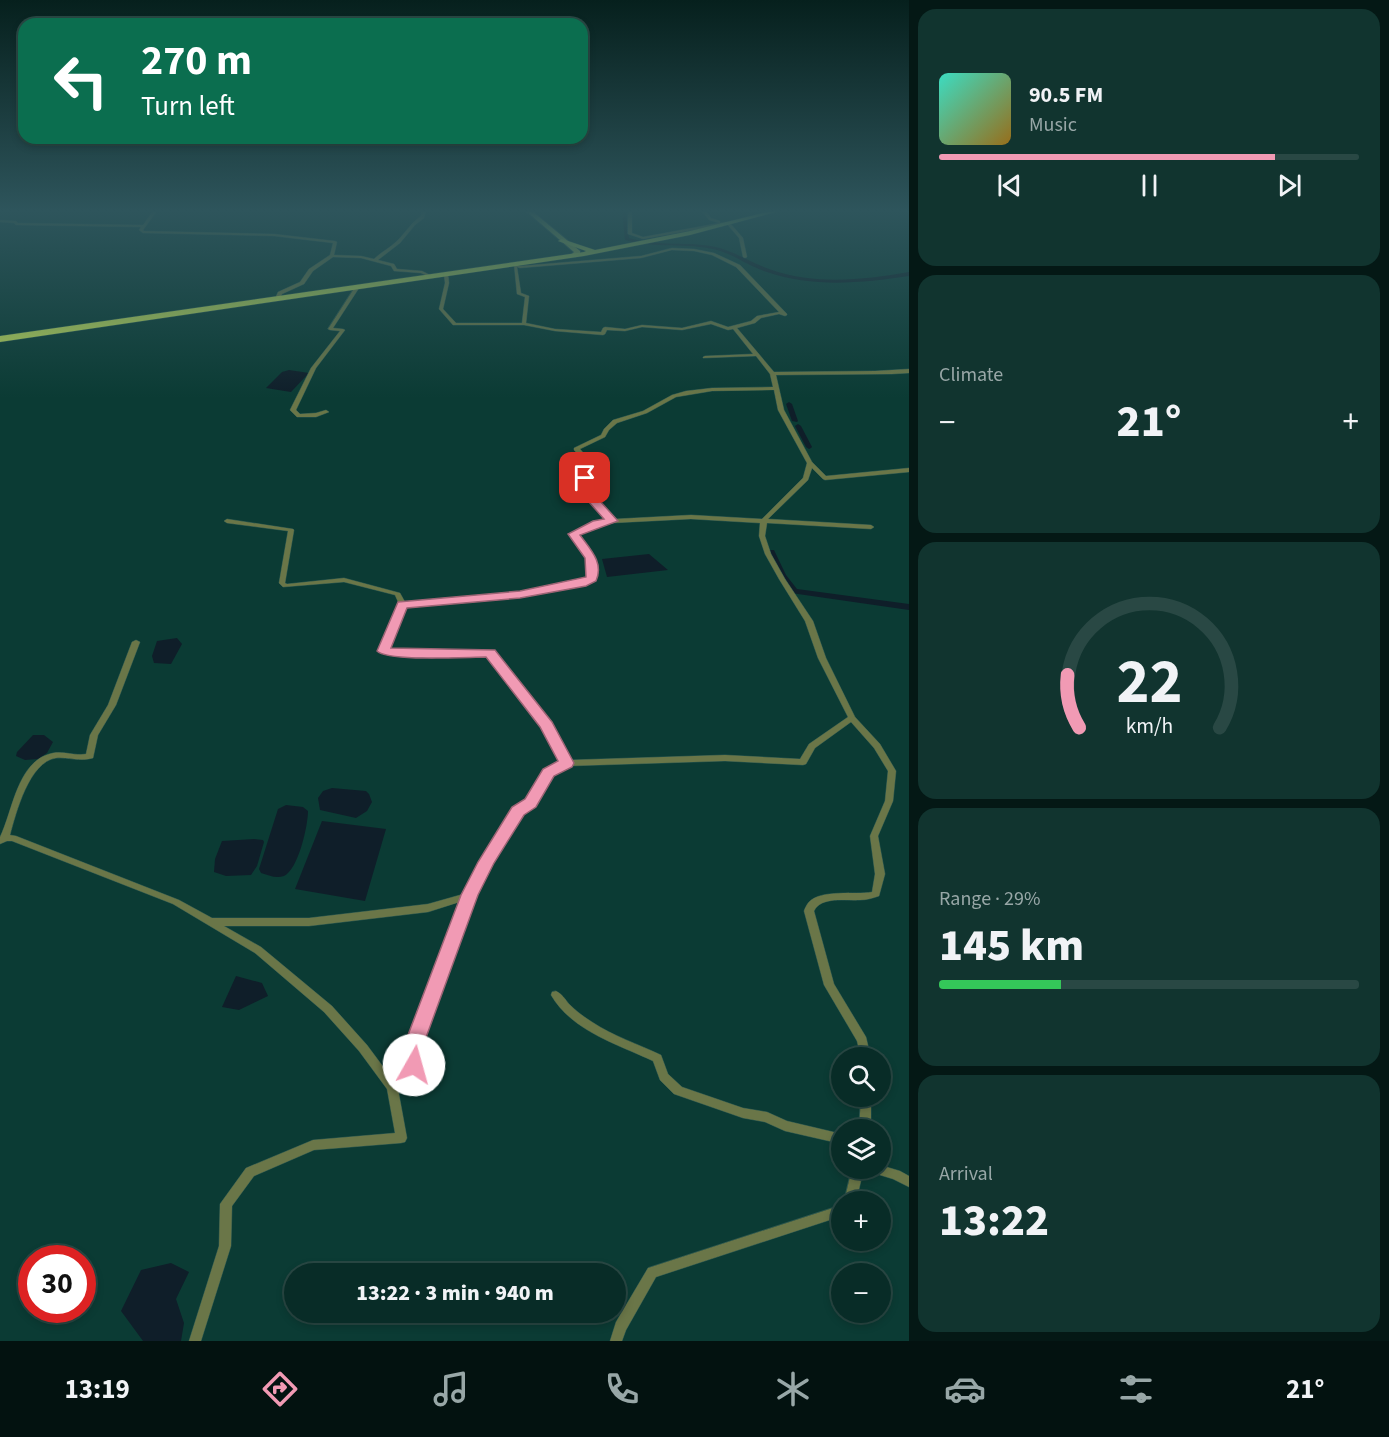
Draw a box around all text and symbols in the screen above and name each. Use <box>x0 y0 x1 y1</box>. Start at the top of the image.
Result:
text: 270 m <box>141 31 252 91</box>
icon: left <box>42 42 120 120</box>
text: 90.5 FM <box>1029 79 1103 111</box>
text: Turn left <box>141 87 235 126</box>
text: Music <box>1029 111 1077 139</box>
icon: previous <box>993 169 1026 202</box>
icon: pause <box>1133 169 1166 202</box>
icon: next <box>1273 169 1306 202</box>
text: Climate <box>939 361 1003 389</box>
text: 21° <box>1117 390 1181 454</box>
text: − <box>939 399 955 446</box>
text: + <box>1343 399 1359 446</box>
pin <box>559 452 610 503</box>
icon: arrive <box>568 461 601 494</box>
text: 22 <box>1116 638 1182 727</box>
text: km/h <box>1125 711 1173 742</box>
text: Range · 29% <box>939 885 1040 913</box>
text: 145 km <box>939 914 1084 978</box>
position arrow <box>382 1033 446 1097</box>
map controls <box>831 1047 891 1323</box>
button: search <box>831 1047 891 1107</box>
button: layers <box>831 1119 891 1179</box>
text: Arrival <box>939 1160 993 1188</box>
text: 13:22 <box>939 1189 1049 1253</box>
button: + <box>831 1191 891 1251</box>
speed limit sign: 30 <box>18 1245 96 1323</box>
button: − <box>831 1263 891 1323</box>
text: 13:22 · 3 min · 940 m <box>356 1277 554 1309</box>
icon: directions <box>259 1368 301 1410</box>
icon: music <box>430 1368 472 1410</box>
icon: phone <box>601 1368 643 1410</box>
icon: climate <box>772 1368 814 1410</box>
icon: car <box>944 1368 986 1410</box>
icon: filters <box>1115 1368 1157 1410</box>
text: 13:19 <box>65 1370 130 1409</box>
text: 21° <box>1286 1370 1324 1409</box>

